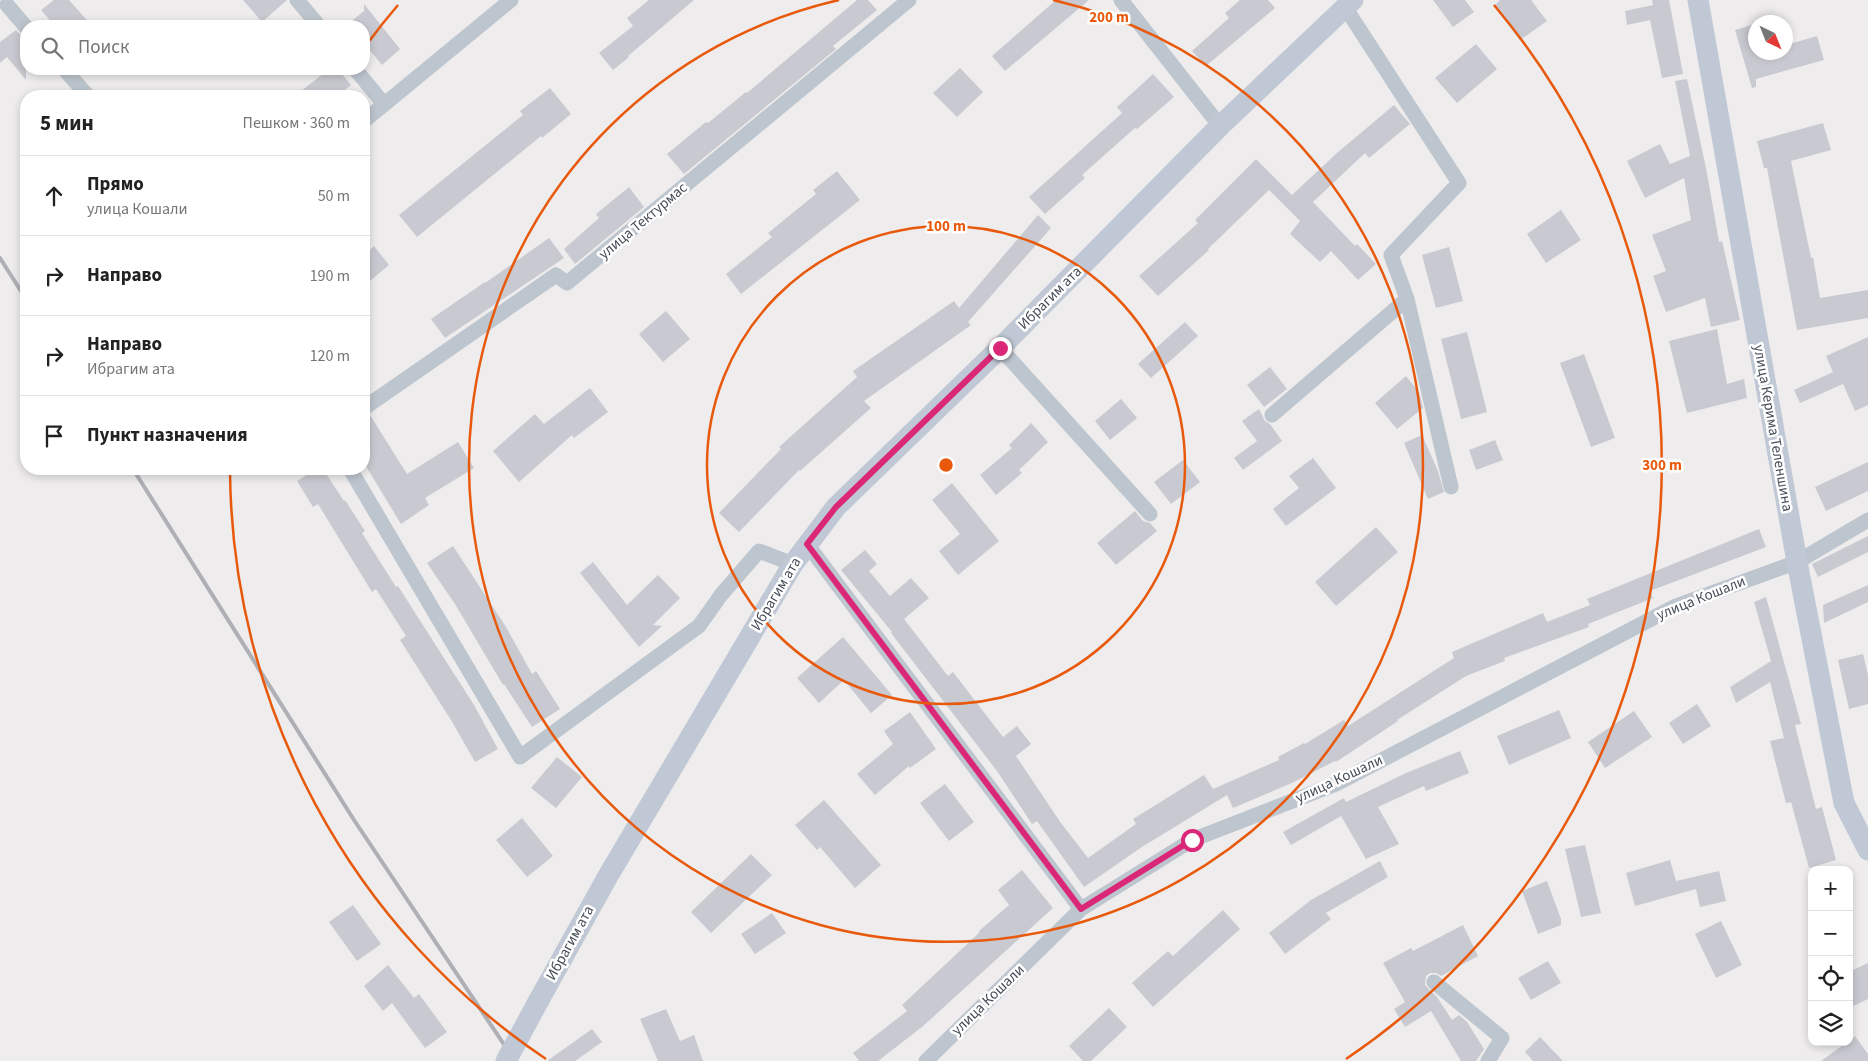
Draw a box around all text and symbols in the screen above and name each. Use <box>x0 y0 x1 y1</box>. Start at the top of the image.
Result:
text: 200 m <box>1089 7 1129 28</box>
north arrow <box>1748 15 1793 60</box>
search box <box>20 20 370 75</box>
icon: search <box>38 34 66 62</box>
text: Поиск <box>78 34 129 61</box>
text: 5 мин <box>40 108 94 138</box>
text: Пешком · 360 m <box>243 112 350 134</box>
text: Прямо <box>87 171 144 198</box>
street label: улица Тектурмас <box>594 177 692 264</box>
icon: ahead <box>40 182 68 210</box>
text: 50 m <box>318 185 350 207</box>
text: улица Кошали <box>87 198 188 220</box>
text: 100 m <box>926 216 966 237</box>
street label: Ибрагим ата <box>1013 261 1087 335</box>
icon: right <box>40 262 68 290</box>
text: Направо <box>87 262 162 289</box>
text: 190 m <box>310 265 350 287</box>
text: Направо <box>87 331 162 358</box>
route end <box>989 337 1012 360</box>
icon: right <box>40 342 68 370</box>
street label: улица Керима Теленшина <box>1748 343 1798 513</box>
text: 120 m <box>310 345 350 367</box>
text: Ибрагим ата <box>87 358 175 380</box>
icon: arrive <box>40 422 68 450</box>
text: Пункт назначения <box>87 422 248 449</box>
text: 300 m <box>1642 455 1682 476</box>
centre of rings <box>937 456 955 474</box>
street label: Ибрагим ата <box>746 553 806 635</box>
street label: улица Кошали <box>1653 571 1749 625</box>
street label: улица Кошали <box>1292 750 1386 808</box>
route start <box>1181 829 1204 852</box>
map controls <box>1808 866 1853 1046</box>
button: + <box>1808 866 1853 911</box>
street label: Ибрагим ата <box>541 902 599 984</box>
button: − <box>1808 911 1853 956</box>
button: locate <box>1808 956 1853 1001</box>
street label: улица Кошали <box>947 960 1029 1040</box>
button: layers <box>1808 1001 1853 1046</box>

